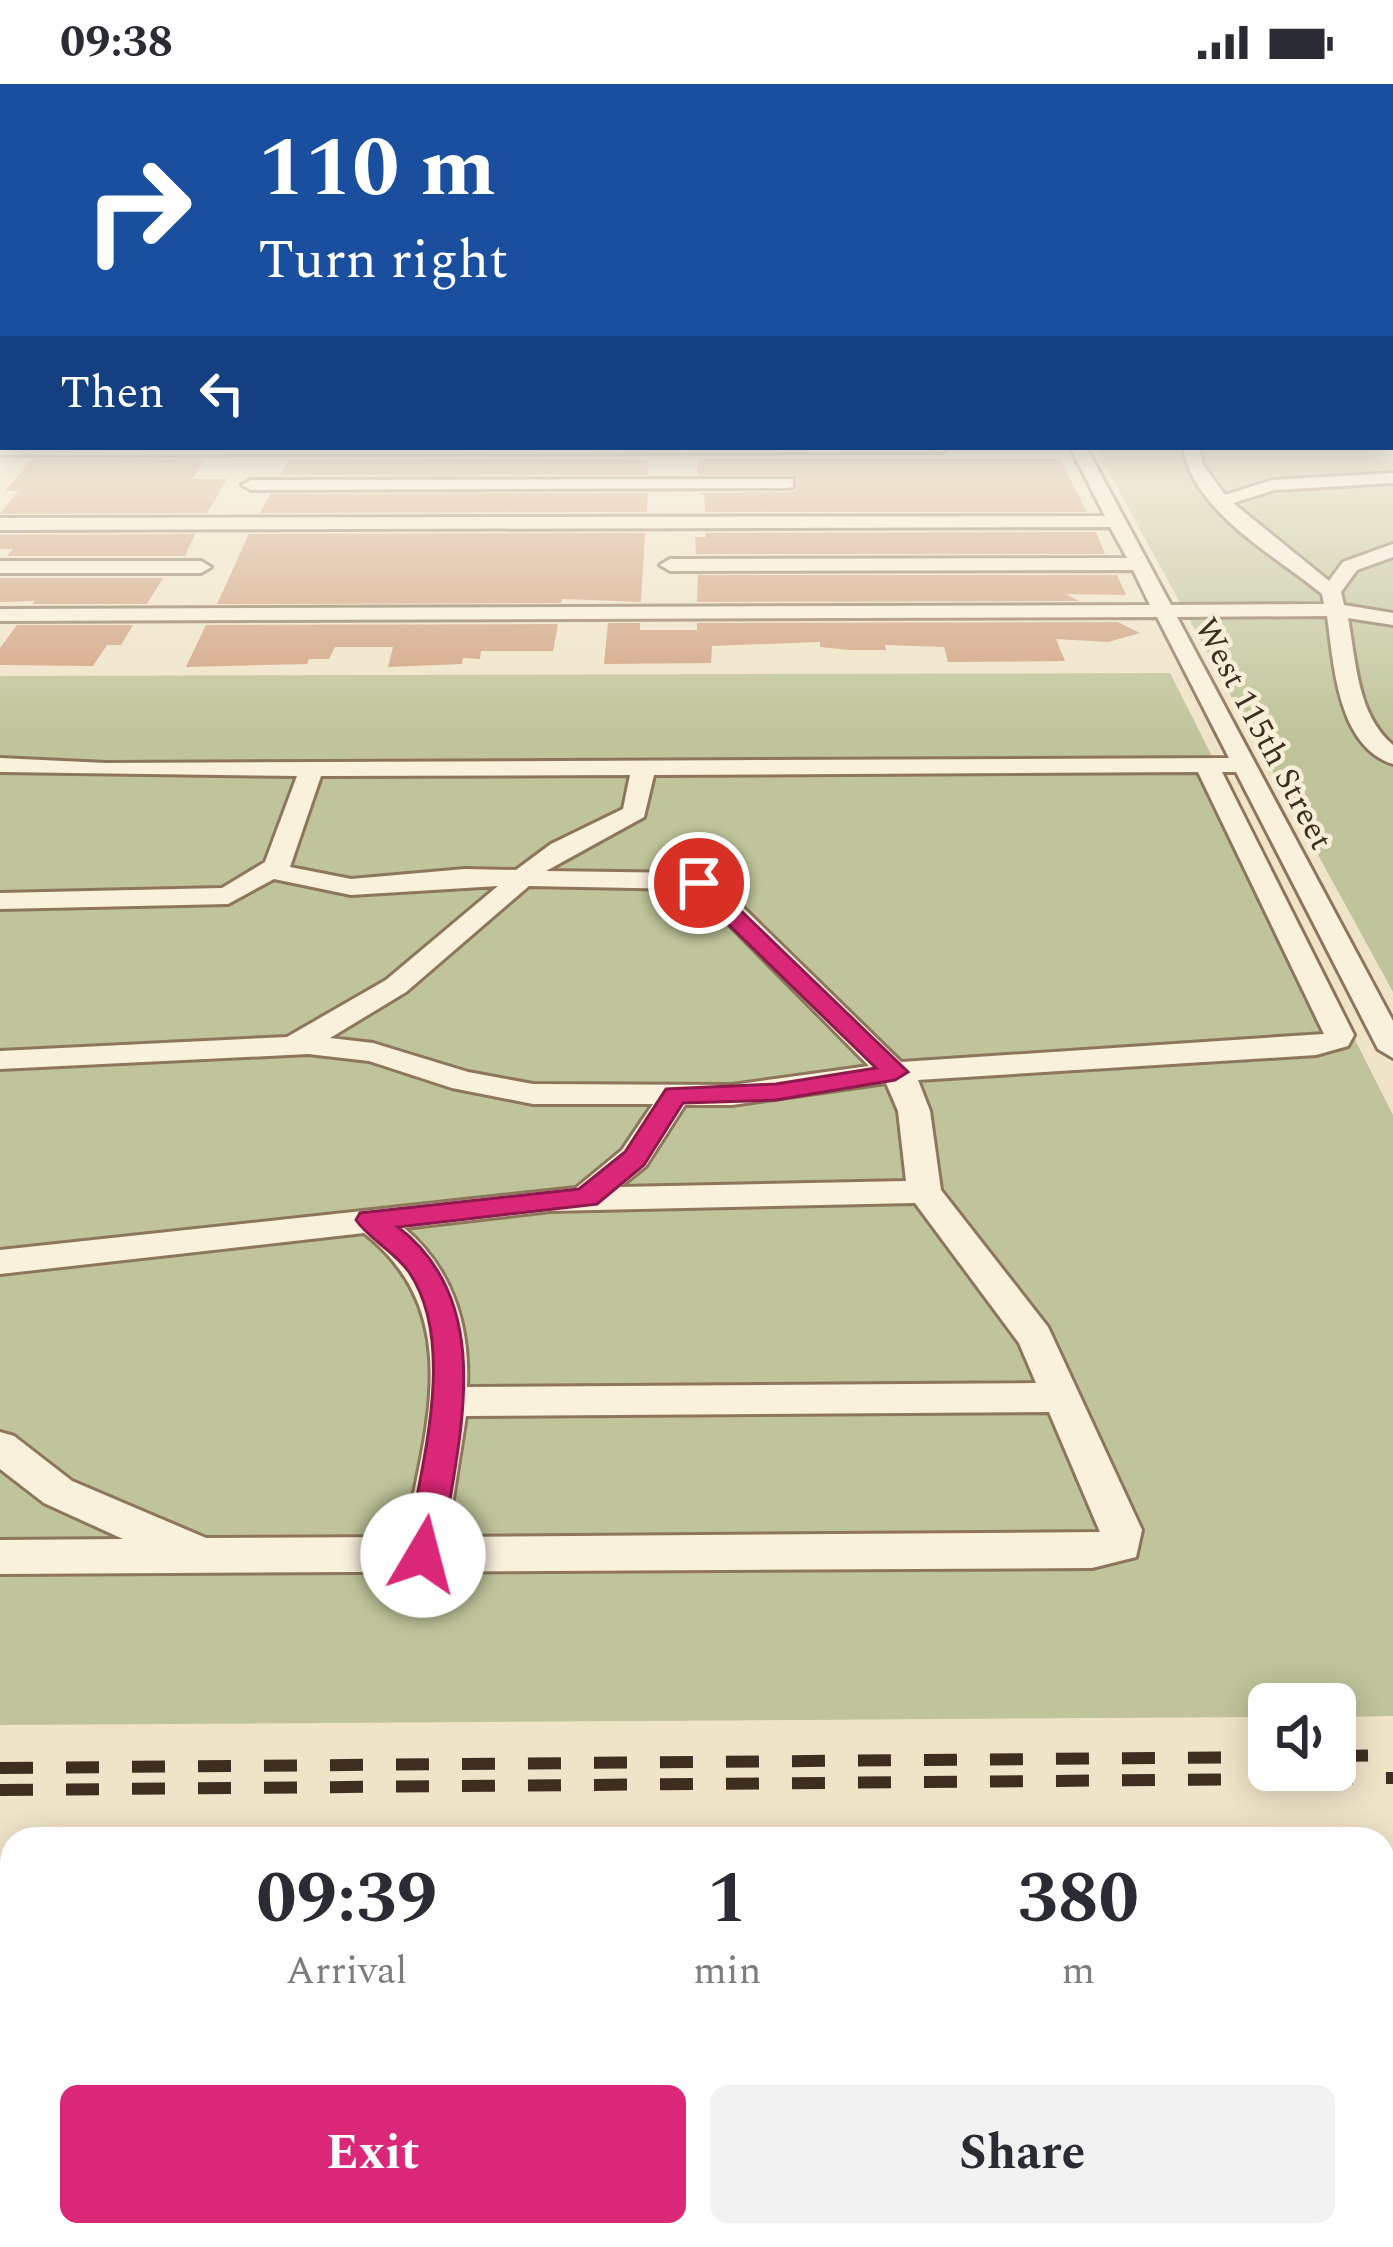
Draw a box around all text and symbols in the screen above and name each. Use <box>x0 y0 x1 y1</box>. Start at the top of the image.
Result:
text: 09:38 <box>60 8 173 77</box>
text: 110 m <box>258 105 496 233</box>
icon: right <box>60 132 216 288</box>
text: Turn right <box>258 220 508 302</box>
text: Then <box>60 359 165 428</box>
icon: left <box>189 360 255 426</box>
street label: West 115th Street <box>1181 609 1346 859</box>
pin <box>648 832 750 934</box>
icon: arrive <box>666 850 732 916</box>
position arrow <box>360 1492 486 1618</box>
map controls <box>1248 1683 1356 1791</box>
button: sound <box>1248 1683 1356 1791</box>
text: 09:39 <box>256 1845 437 1954</box>
text: 1 <box>707 1845 748 1954</box>
text: 380 <box>1018 1845 1139 1954</box>
text: Arrival <box>286 1942 407 2001</box>
text: min <box>693 1942 761 2001</box>
text: m <box>1061 1942 1095 2001</box>
button: Exit <box>60 2085 686 2223</box>
button: Share <box>710 2085 1335 2223</box>

